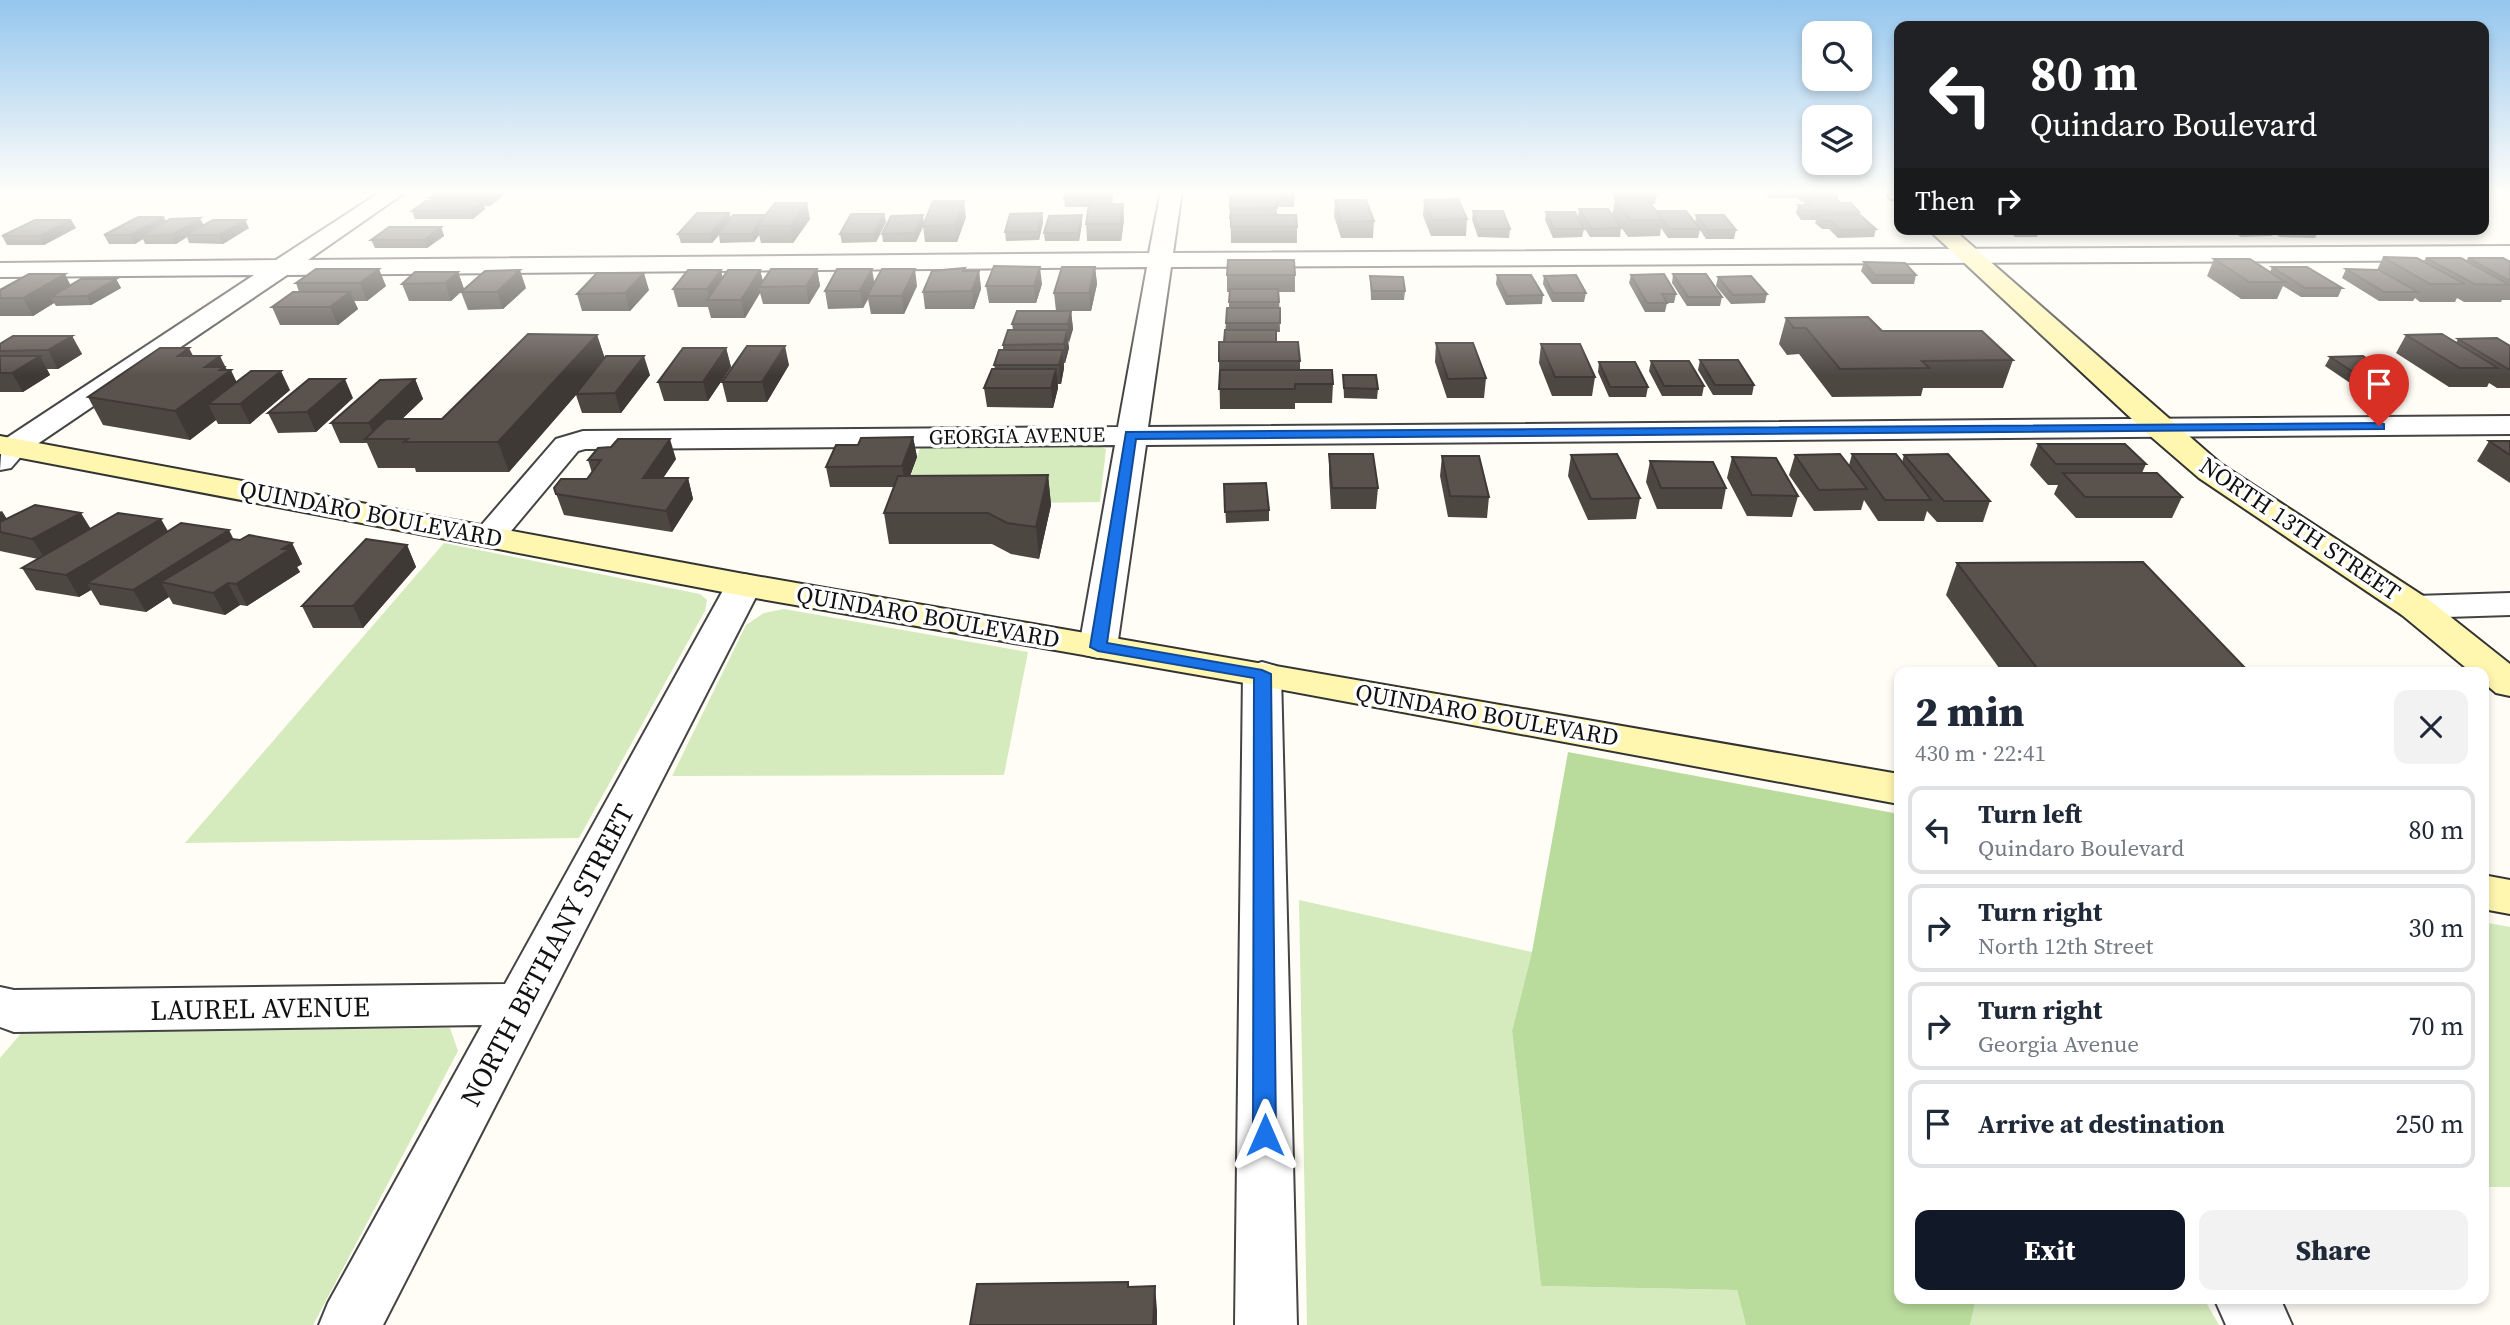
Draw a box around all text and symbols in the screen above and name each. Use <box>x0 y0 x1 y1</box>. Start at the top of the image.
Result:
map controls <box>1802 21 1872 175</box>
button: search <box>1802 21 1872 91</box>
text: 80 m <box>2030 39 2138 106</box>
icon: left <box>1915 49 2006 140</box>
text: Quindaro Boulevard <box>2030 103 2317 147</box>
button: layers <box>1802 105 1872 175</box>
icon: right <box>1989 182 2027 220</box>
text: Then <box>1915 183 1975 219</box>
pin <box>2349 354 2409 426</box>
icon: arrive <box>2360 365 2398 403</box>
street label: GEORGIA AVENUE <box>929 419 1105 452</box>
street label: NORTH 13TH STREET <box>2193 449 2408 609</box>
street label: QUINDARO BOULEVARD <box>237 472 505 555</box>
street label: QUINDARO BOULEVARD <box>794 577 1062 656</box>
street label: QUINDARO BOULEVARD <box>1353 675 1621 754</box>
text: 2 min <box>1915 682 2025 740</box>
button: close <box>2394 690 2468 764</box>
text: 430 m · 22:41 <box>1915 737 2046 769</box>
text: Turn left <box>1978 796 2082 832</box>
street label: NORTH BETHANY STREET <box>451 797 643 1113</box>
icon: left <box>1919 811 1957 849</box>
text: 80 m <box>2409 812 2464 848</box>
text: Quindaro Boulevard <box>1978 832 2184 864</box>
text: Turn right <box>1978 894 2102 930</box>
icon: right <box>1919 909 1957 947</box>
text: 30 m <box>2409 910 2464 946</box>
text: North 12th Street <box>1978 930 2153 962</box>
street label: LAUREL AVENUE <box>150 987 370 1029</box>
text: Turn right <box>1978 992 2102 1028</box>
icon: right <box>1919 1007 1957 1045</box>
text: 70 m <box>2409 1008 2464 1044</box>
text: Georgia Avenue <box>1978 1028 2139 1060</box>
position arrow <box>1228 1098 1302 1172</box>
icon: arrive <box>1919 1105 1957 1143</box>
text: Arrive at destination <box>1978 1106 2225 1142</box>
text: 250 m <box>2396 1106 2464 1142</box>
button: Exit <box>1915 1210 2185 1290</box>
button: Share <box>2199 1210 2468 1290</box>

